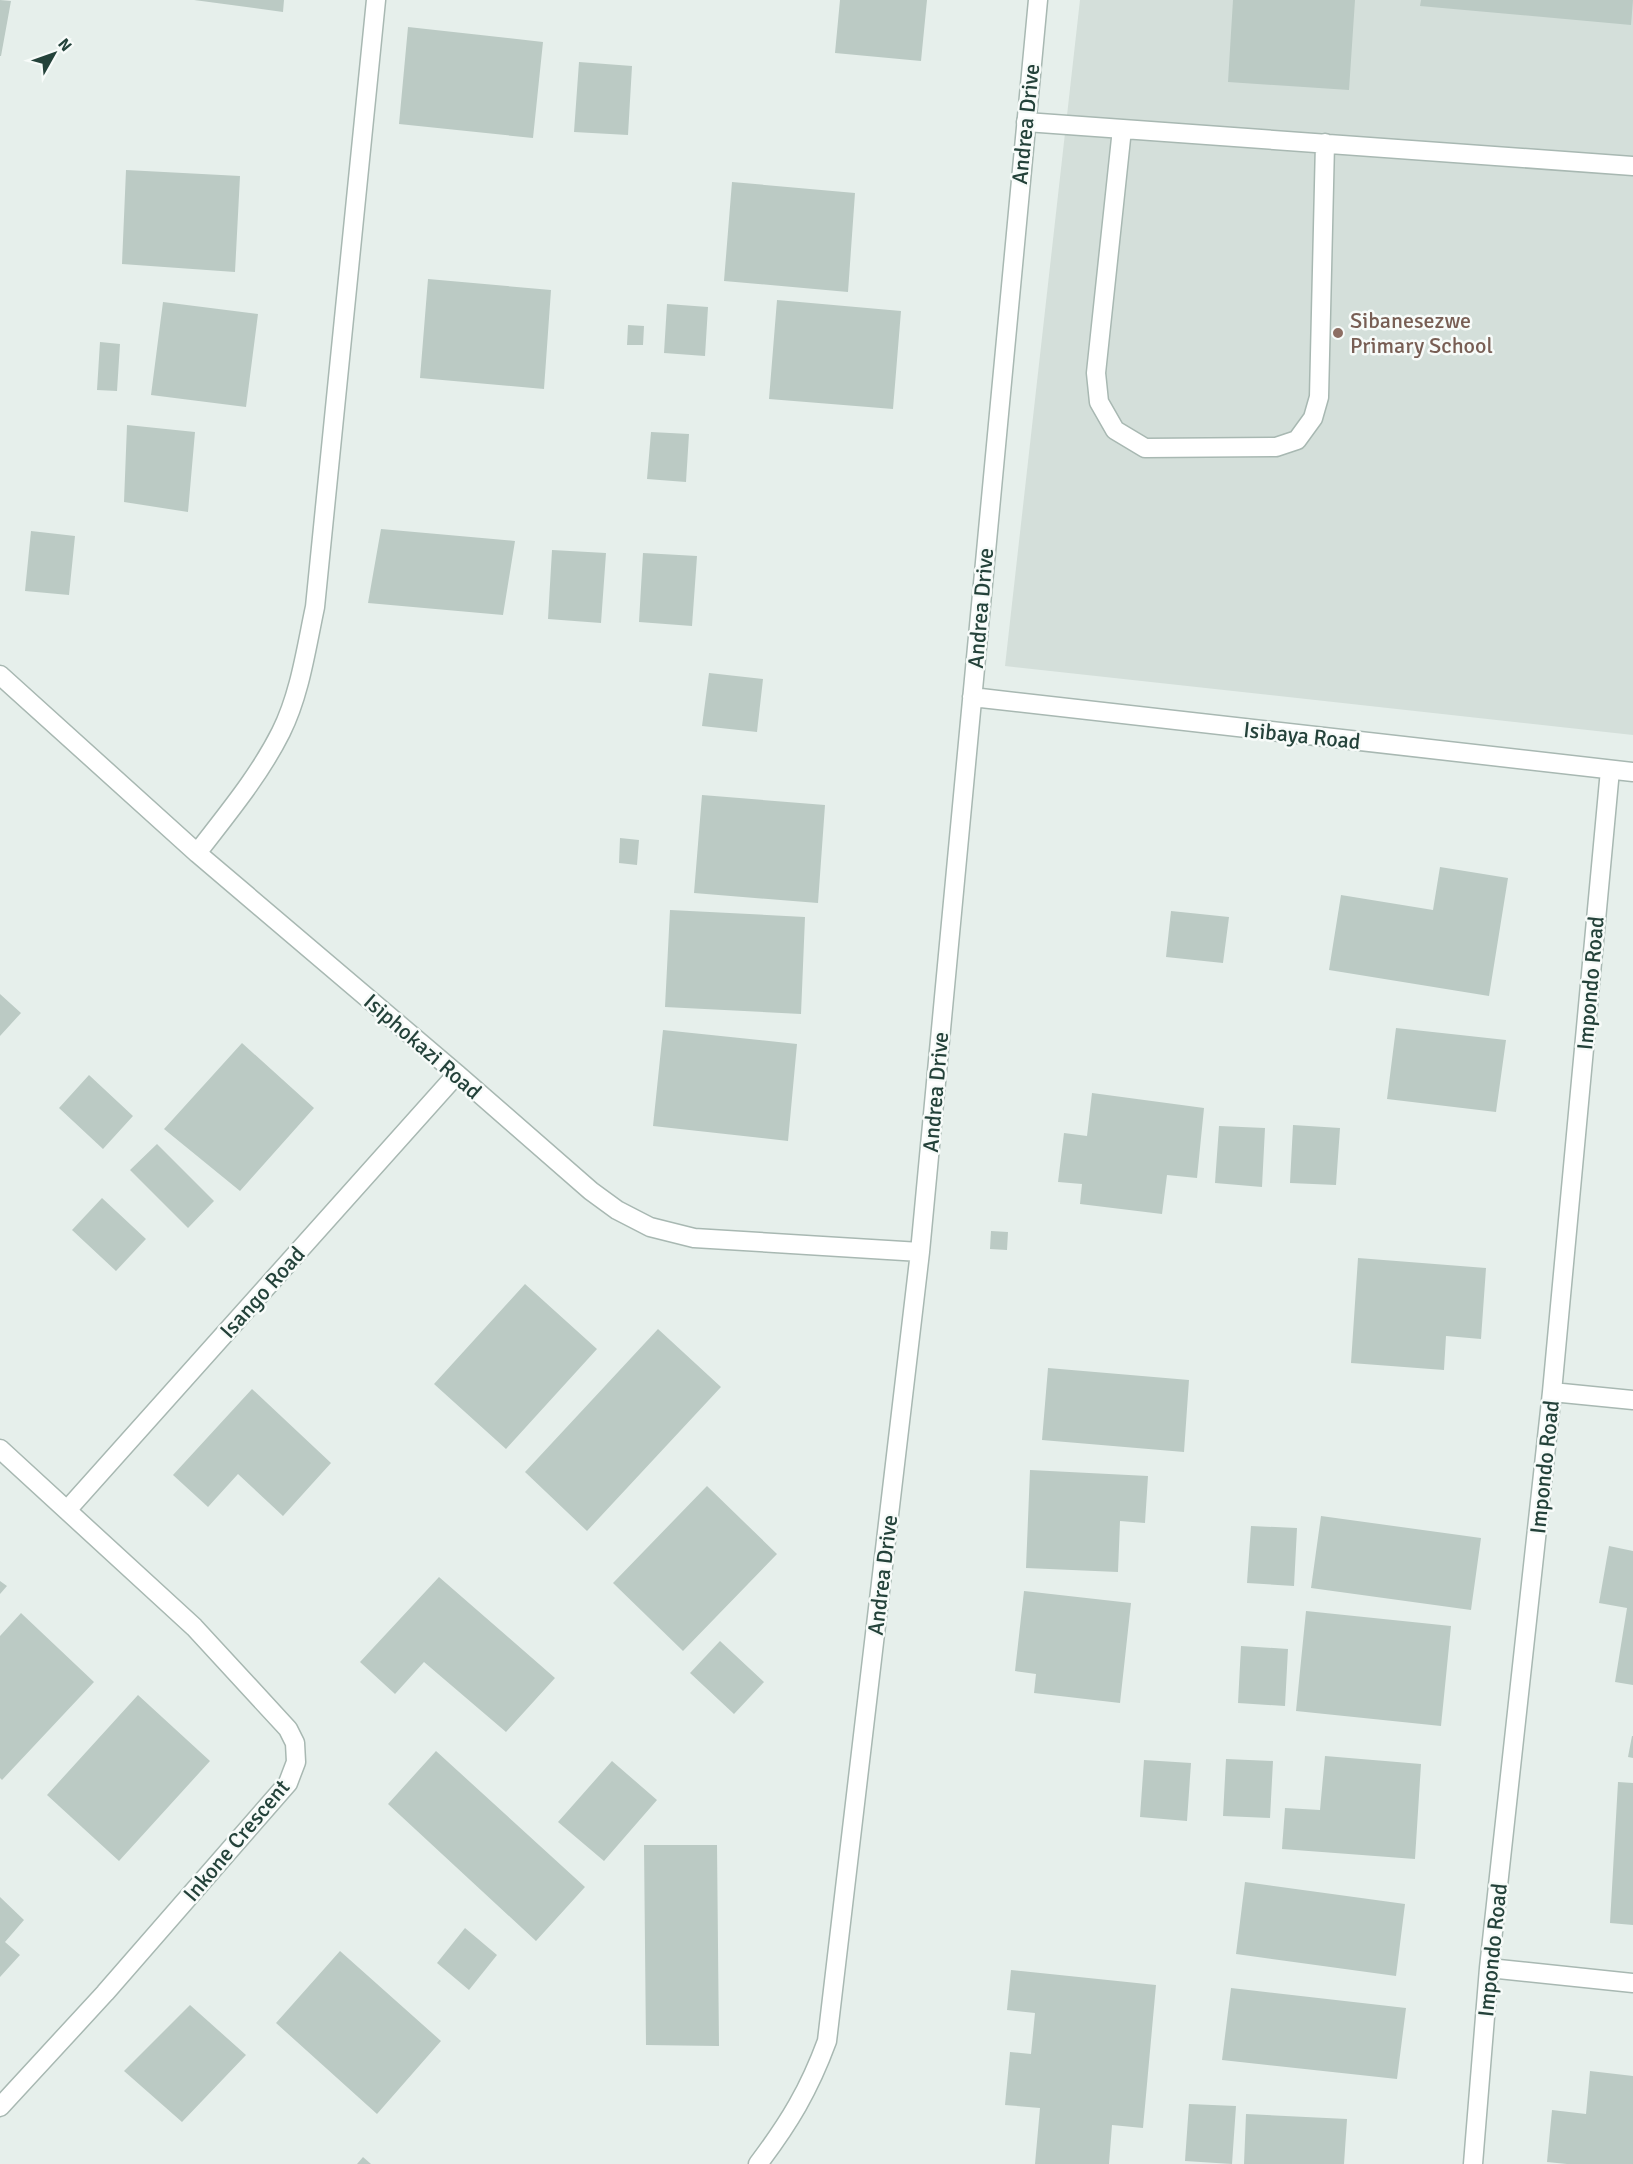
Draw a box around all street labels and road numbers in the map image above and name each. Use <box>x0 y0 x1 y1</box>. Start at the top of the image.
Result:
street label: Andrea Drive <box>1006 62 1045 186</box>
street label: Andrea Drive <box>962 547 999 669</box>
street label: Isibaya Road <box>1242 716 1362 755</box>
street label: Impondo Road <box>1571 915 1610 1051</box>
street label: Isiphokazi Road <box>358 988 487 1105</box>
street label: Andrea Drive <box>917 1031 954 1153</box>
street label: Isango Road <box>214 1241 311 1344</box>
street label: Impondo Road <box>1524 1399 1565 1535</box>
street label: Andrea Drive <box>862 1513 903 1637</box>
street label: Inkone Crescent <box>178 1774 295 1907</box>
street label: Impondo Road <box>1472 1882 1513 2018</box>

